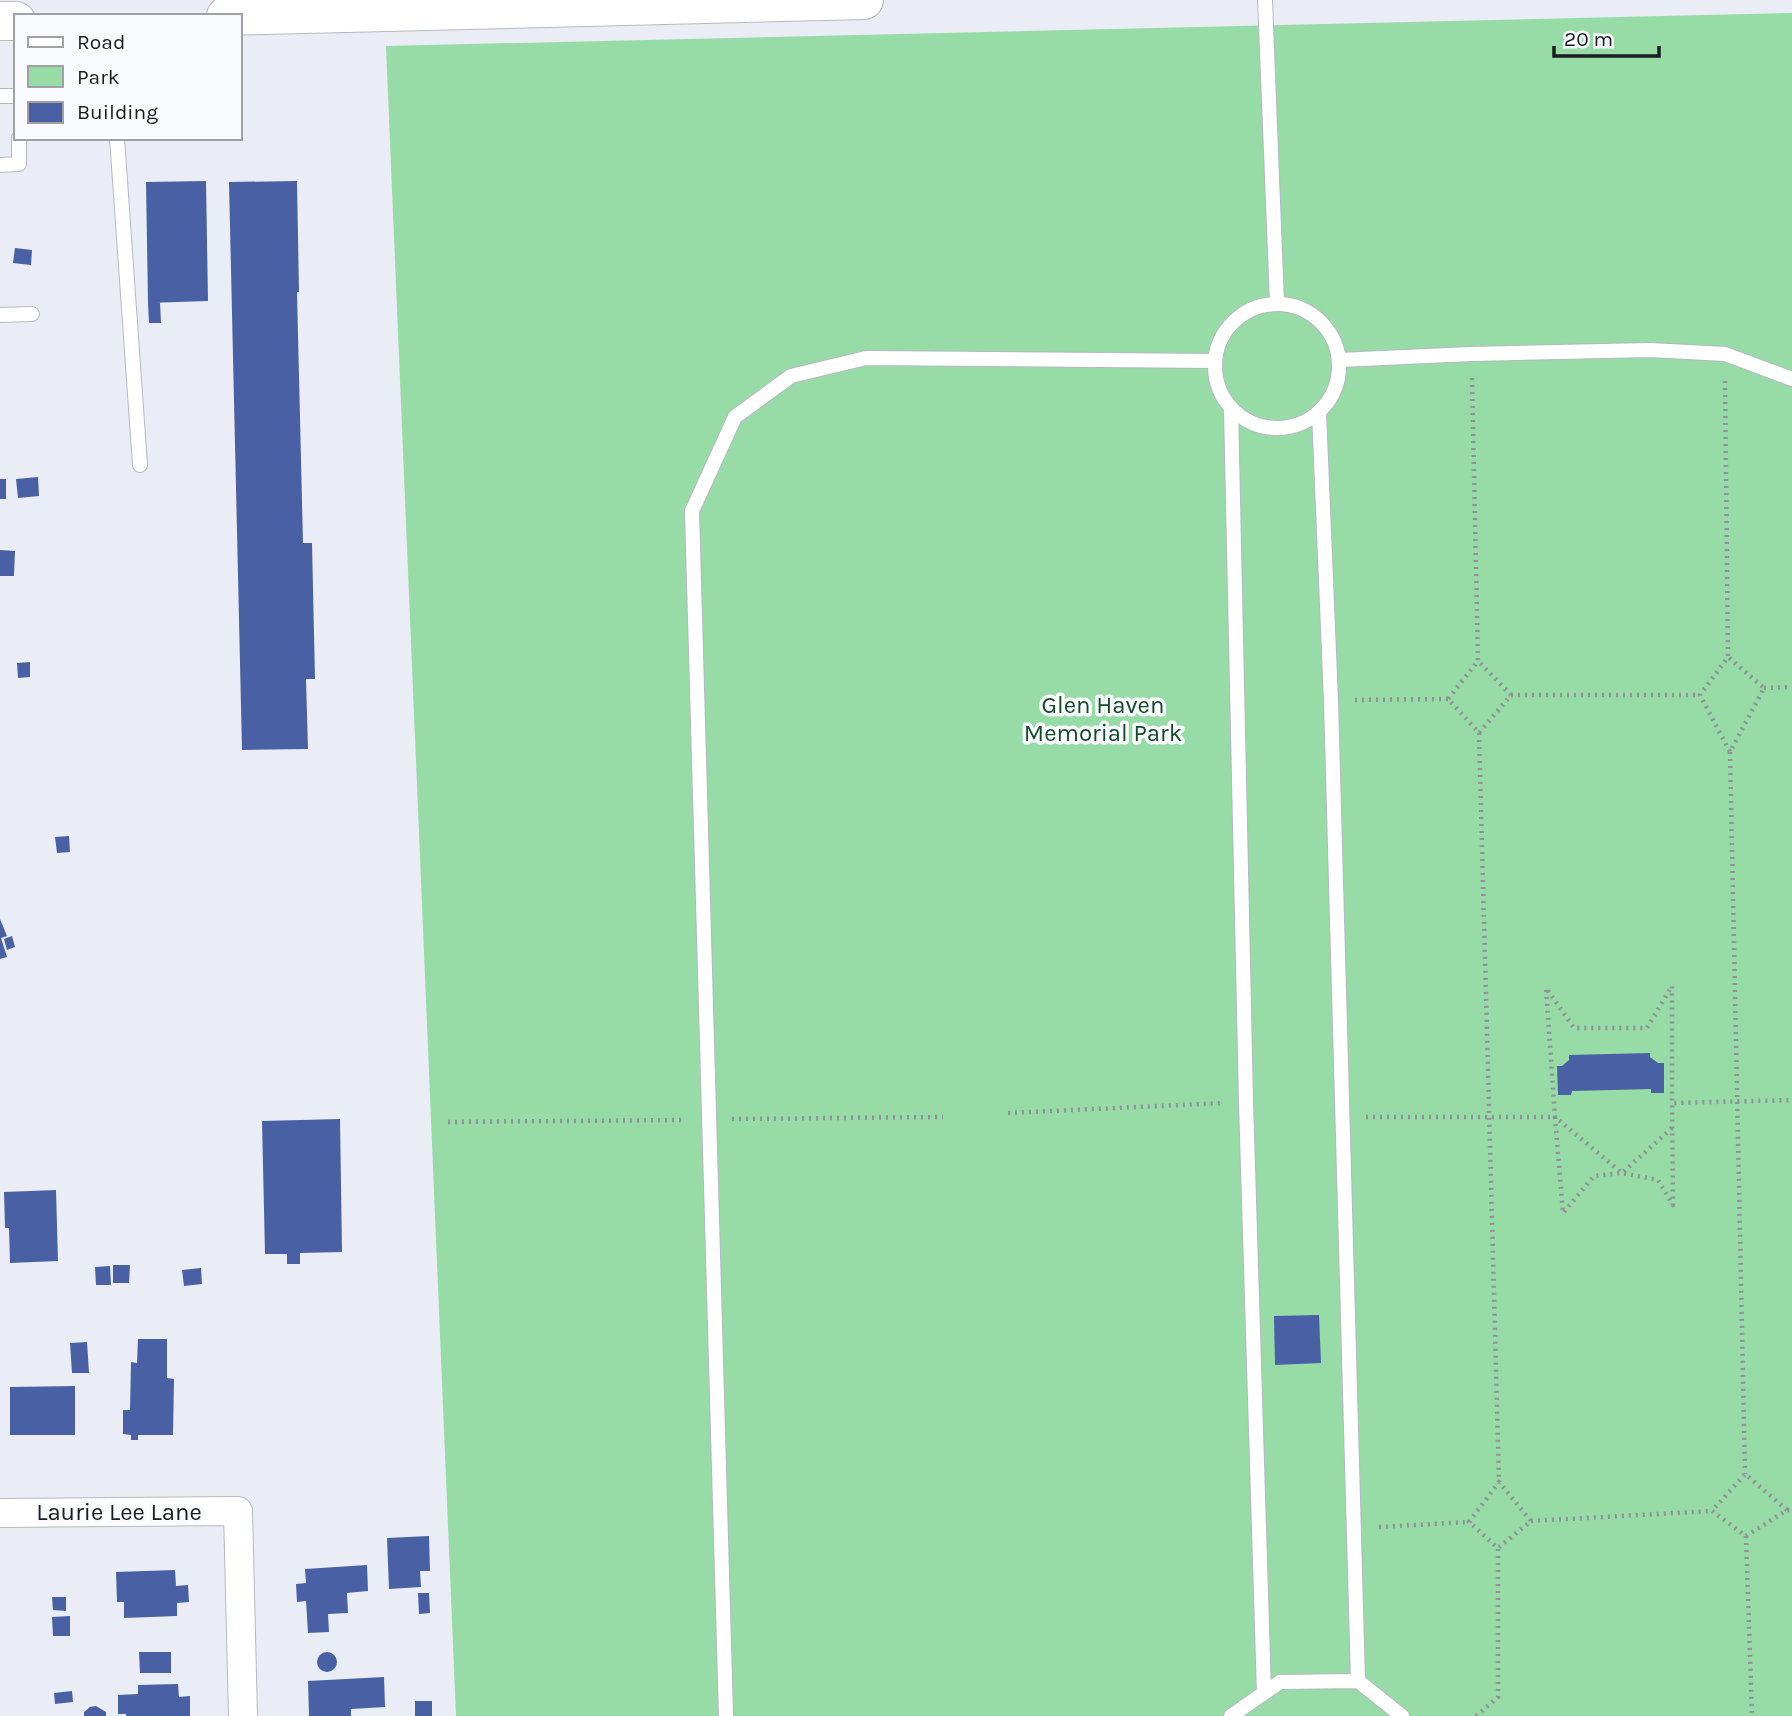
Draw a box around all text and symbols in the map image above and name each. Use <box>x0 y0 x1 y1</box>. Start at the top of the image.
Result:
legend <box>14 14 242 140</box>
scale bar <box>1554 14 1659 58</box>
text: 20 m <box>1564 27 1613 51</box>
text: Road <box>77 30 125 54</box>
text: Park <box>77 65 120 89</box>
text: Building <box>77 100 158 124</box>
park label: Glen Haven Memorial Park <box>1024 691 1182 747</box>
street label: Laurie Lee Lane <box>36 1498 202 1526</box>

